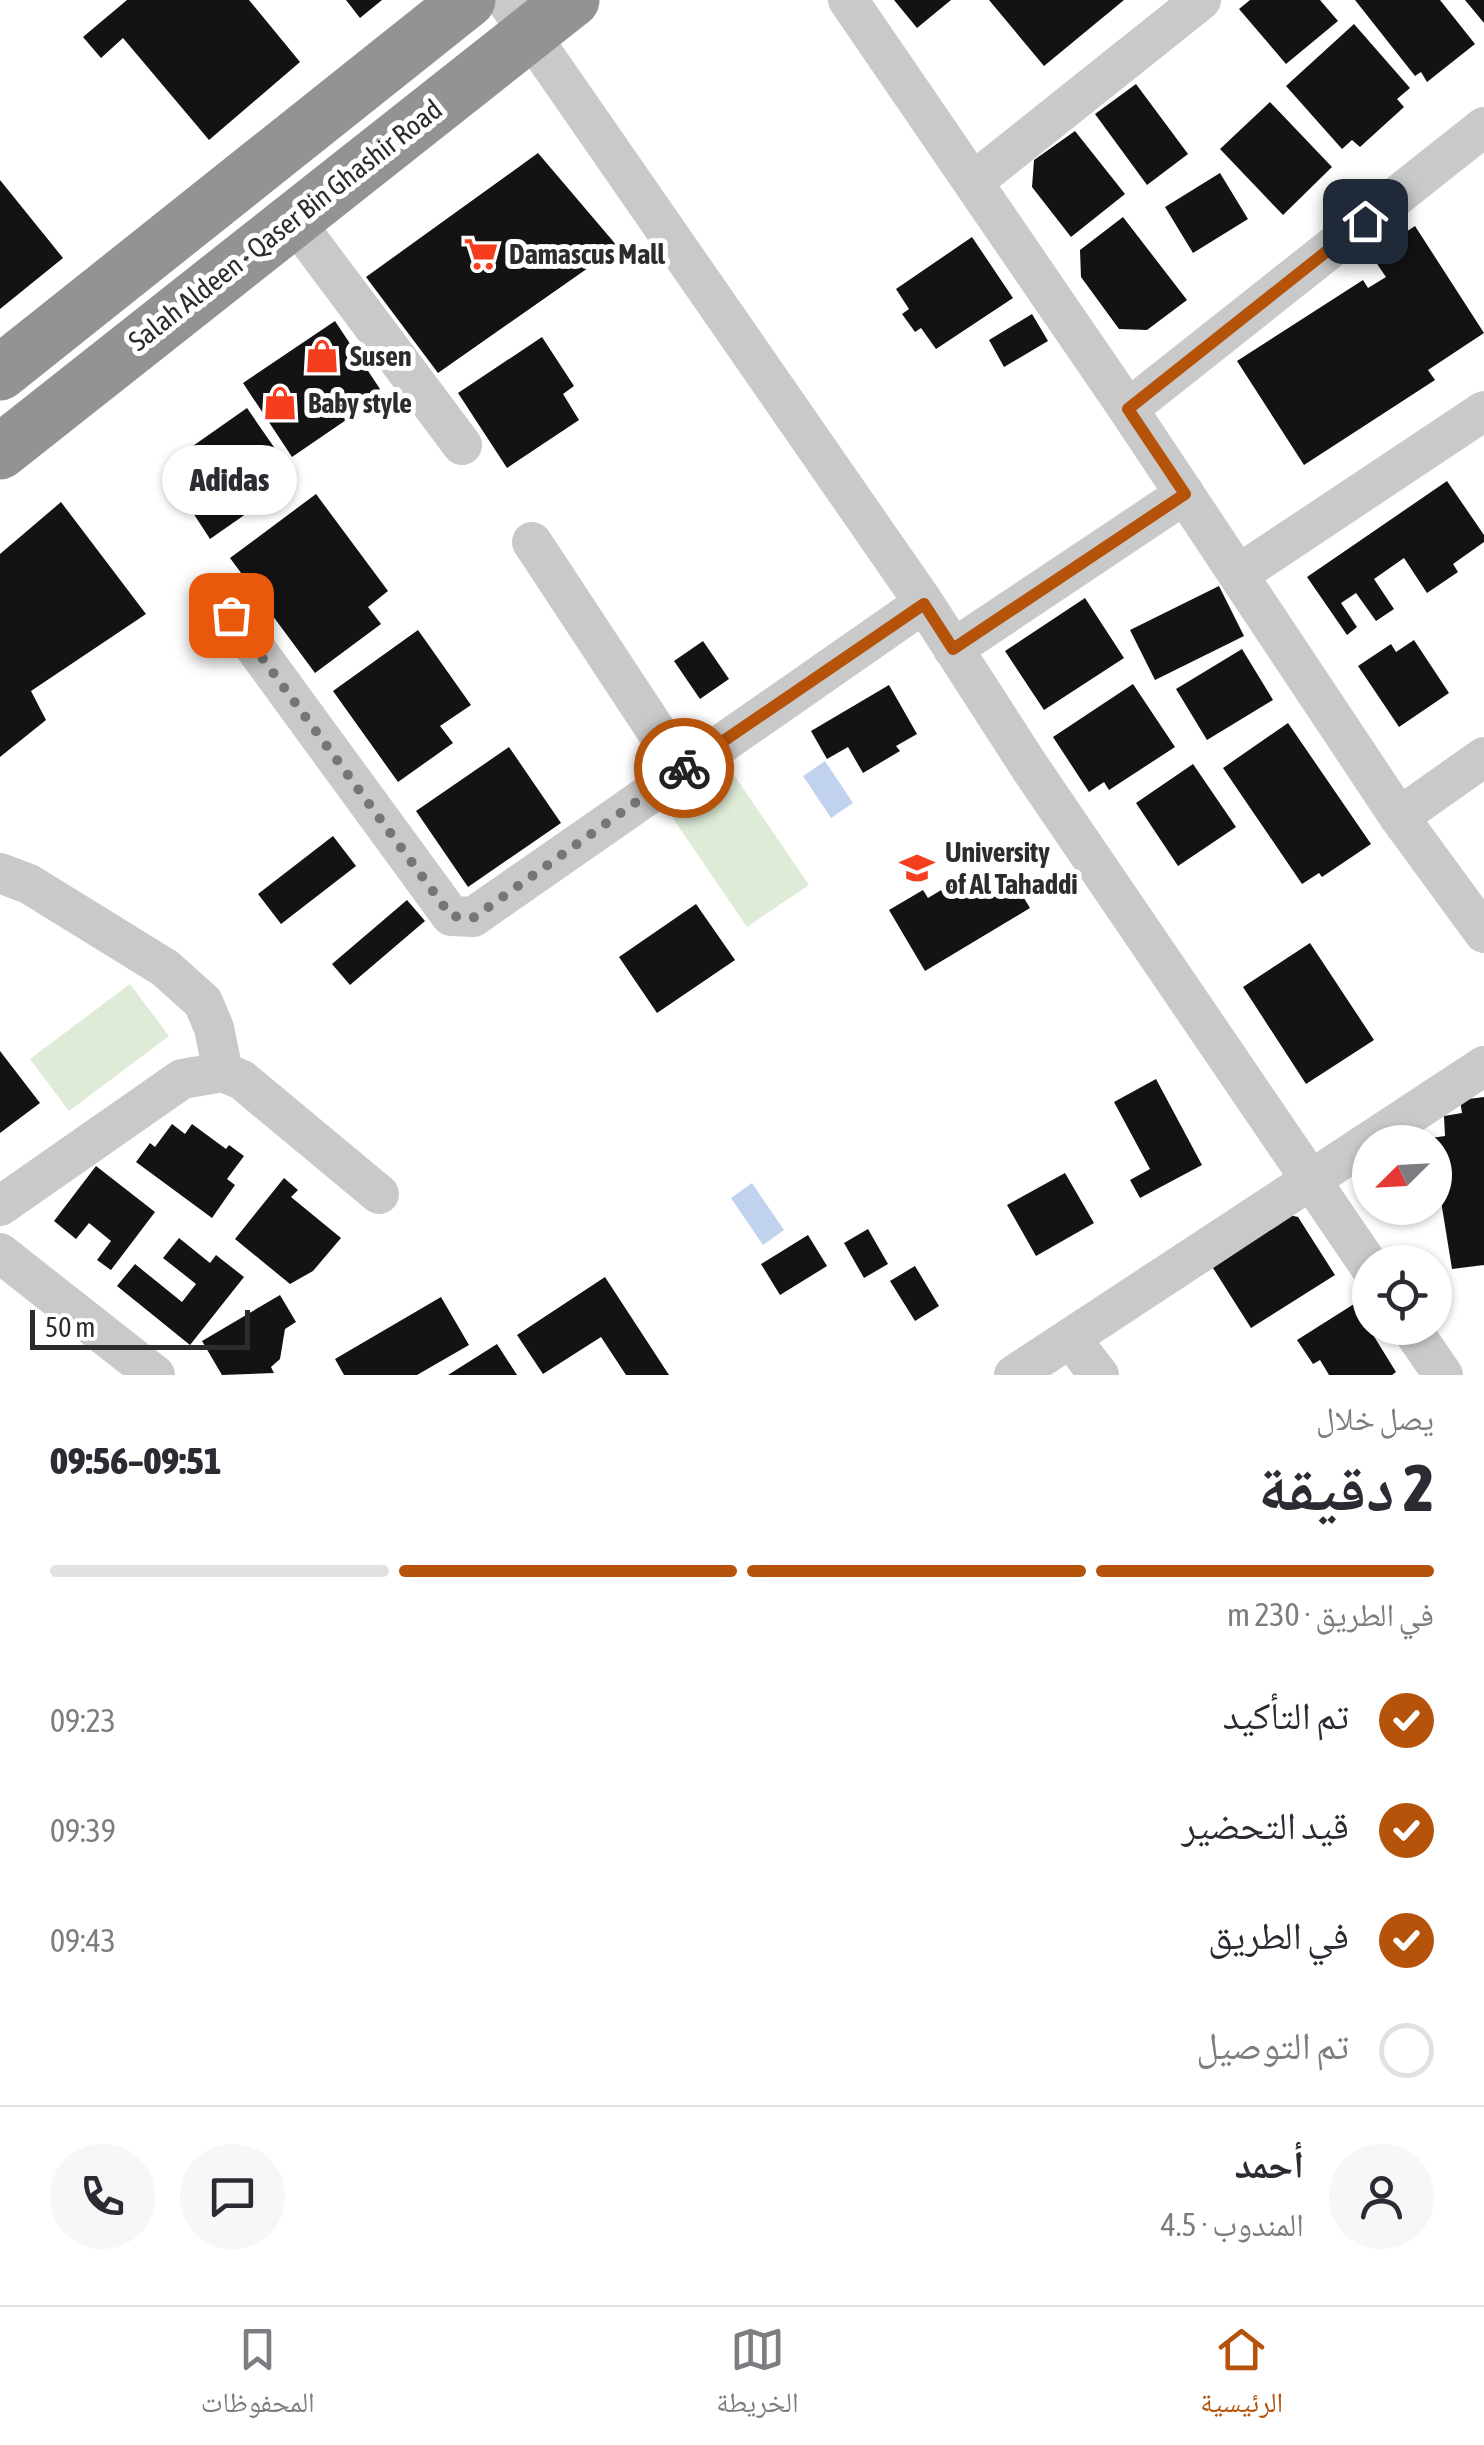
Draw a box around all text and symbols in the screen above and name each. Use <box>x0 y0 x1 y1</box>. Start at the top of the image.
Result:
street label: Salah Aldeen - Qaser Bin Ghashir Road <box>122 93 448 357</box>
pin <box>1323 179 1408 264</box>
icon: home <box>1338 194 1393 249</box>
supermarket icon: Damascus Mall <box>462 235 500 273</box>
place label: Damascus Mall <box>509 238 666 270</box>
shop icon: Susen <box>303 337 341 375</box>
place label: Susen <box>350 340 411 372</box>
shop icon: Baby style <box>261 384 299 422</box>
place label: Baby style <box>308 387 412 419</box>
callout: Adidas <box>164 445 298 515</box>
text: Adidas <box>190 461 269 498</box>
pin <box>189 573 274 658</box>
icon: bag <box>204 588 259 643</box>
courier <box>634 718 734 818</box>
icon: bike <box>657 741 712 796</box>
place label: University of Al Tahaddi <box>945 836 1078 900</box>
school or university icon: University of Al Tahaddi <box>898 849 936 887</box>
north arrow <box>1352 1125 1452 1225</box>
map controls <box>1352 1125 1452 1345</box>
button: locate <box>1352 1245 1452 1345</box>
scale bar <box>30 1305 250 1350</box>
text: 50 m <box>45 1311 95 1343</box>
text: يصل خلال <box>1316 1400 1434 1437</box>
text: 09:51–09:56 <box>50 1439 222 1482</box>
text: 2 دقيقة <box>1258 1450 1434 1525</box>
text: في الطريق · 230 m <box>1227 1596 1434 1633</box>
icon: check <box>1379 1693 1434 1748</box>
text: تم التأكيد <box>1223 1694 1349 1737</box>
text: 09:23 <box>50 1702 116 1739</box>
icon: check <box>1379 1803 1434 1858</box>
text: قيد التحضير <box>1181 1804 1349 1847</box>
text: 09:39 <box>50 1812 116 1849</box>
icon: check <box>1379 1913 1434 1968</box>
text: في الطريق <box>1208 1914 1349 1957</box>
text: 09:43 <box>50 1922 116 1959</box>
text: تم التوصيل <box>1196 2024 1349 2067</box>
text: أحمد <box>1234 2143 1304 2186</box>
button: phone <box>50 2144 155 2249</box>
button: chat <box>180 2144 285 2249</box>
button: person <box>1329 2144 1434 2249</box>
text: المندوب · 4.5 <box>1161 2206 1304 2243</box>
tab: المحفوظات <box>201 2322 315 2430</box>
tab: الخريطة <box>716 2322 799 2430</box>
tab: الرئيسية <box>1200 2322 1283 2430</box>

